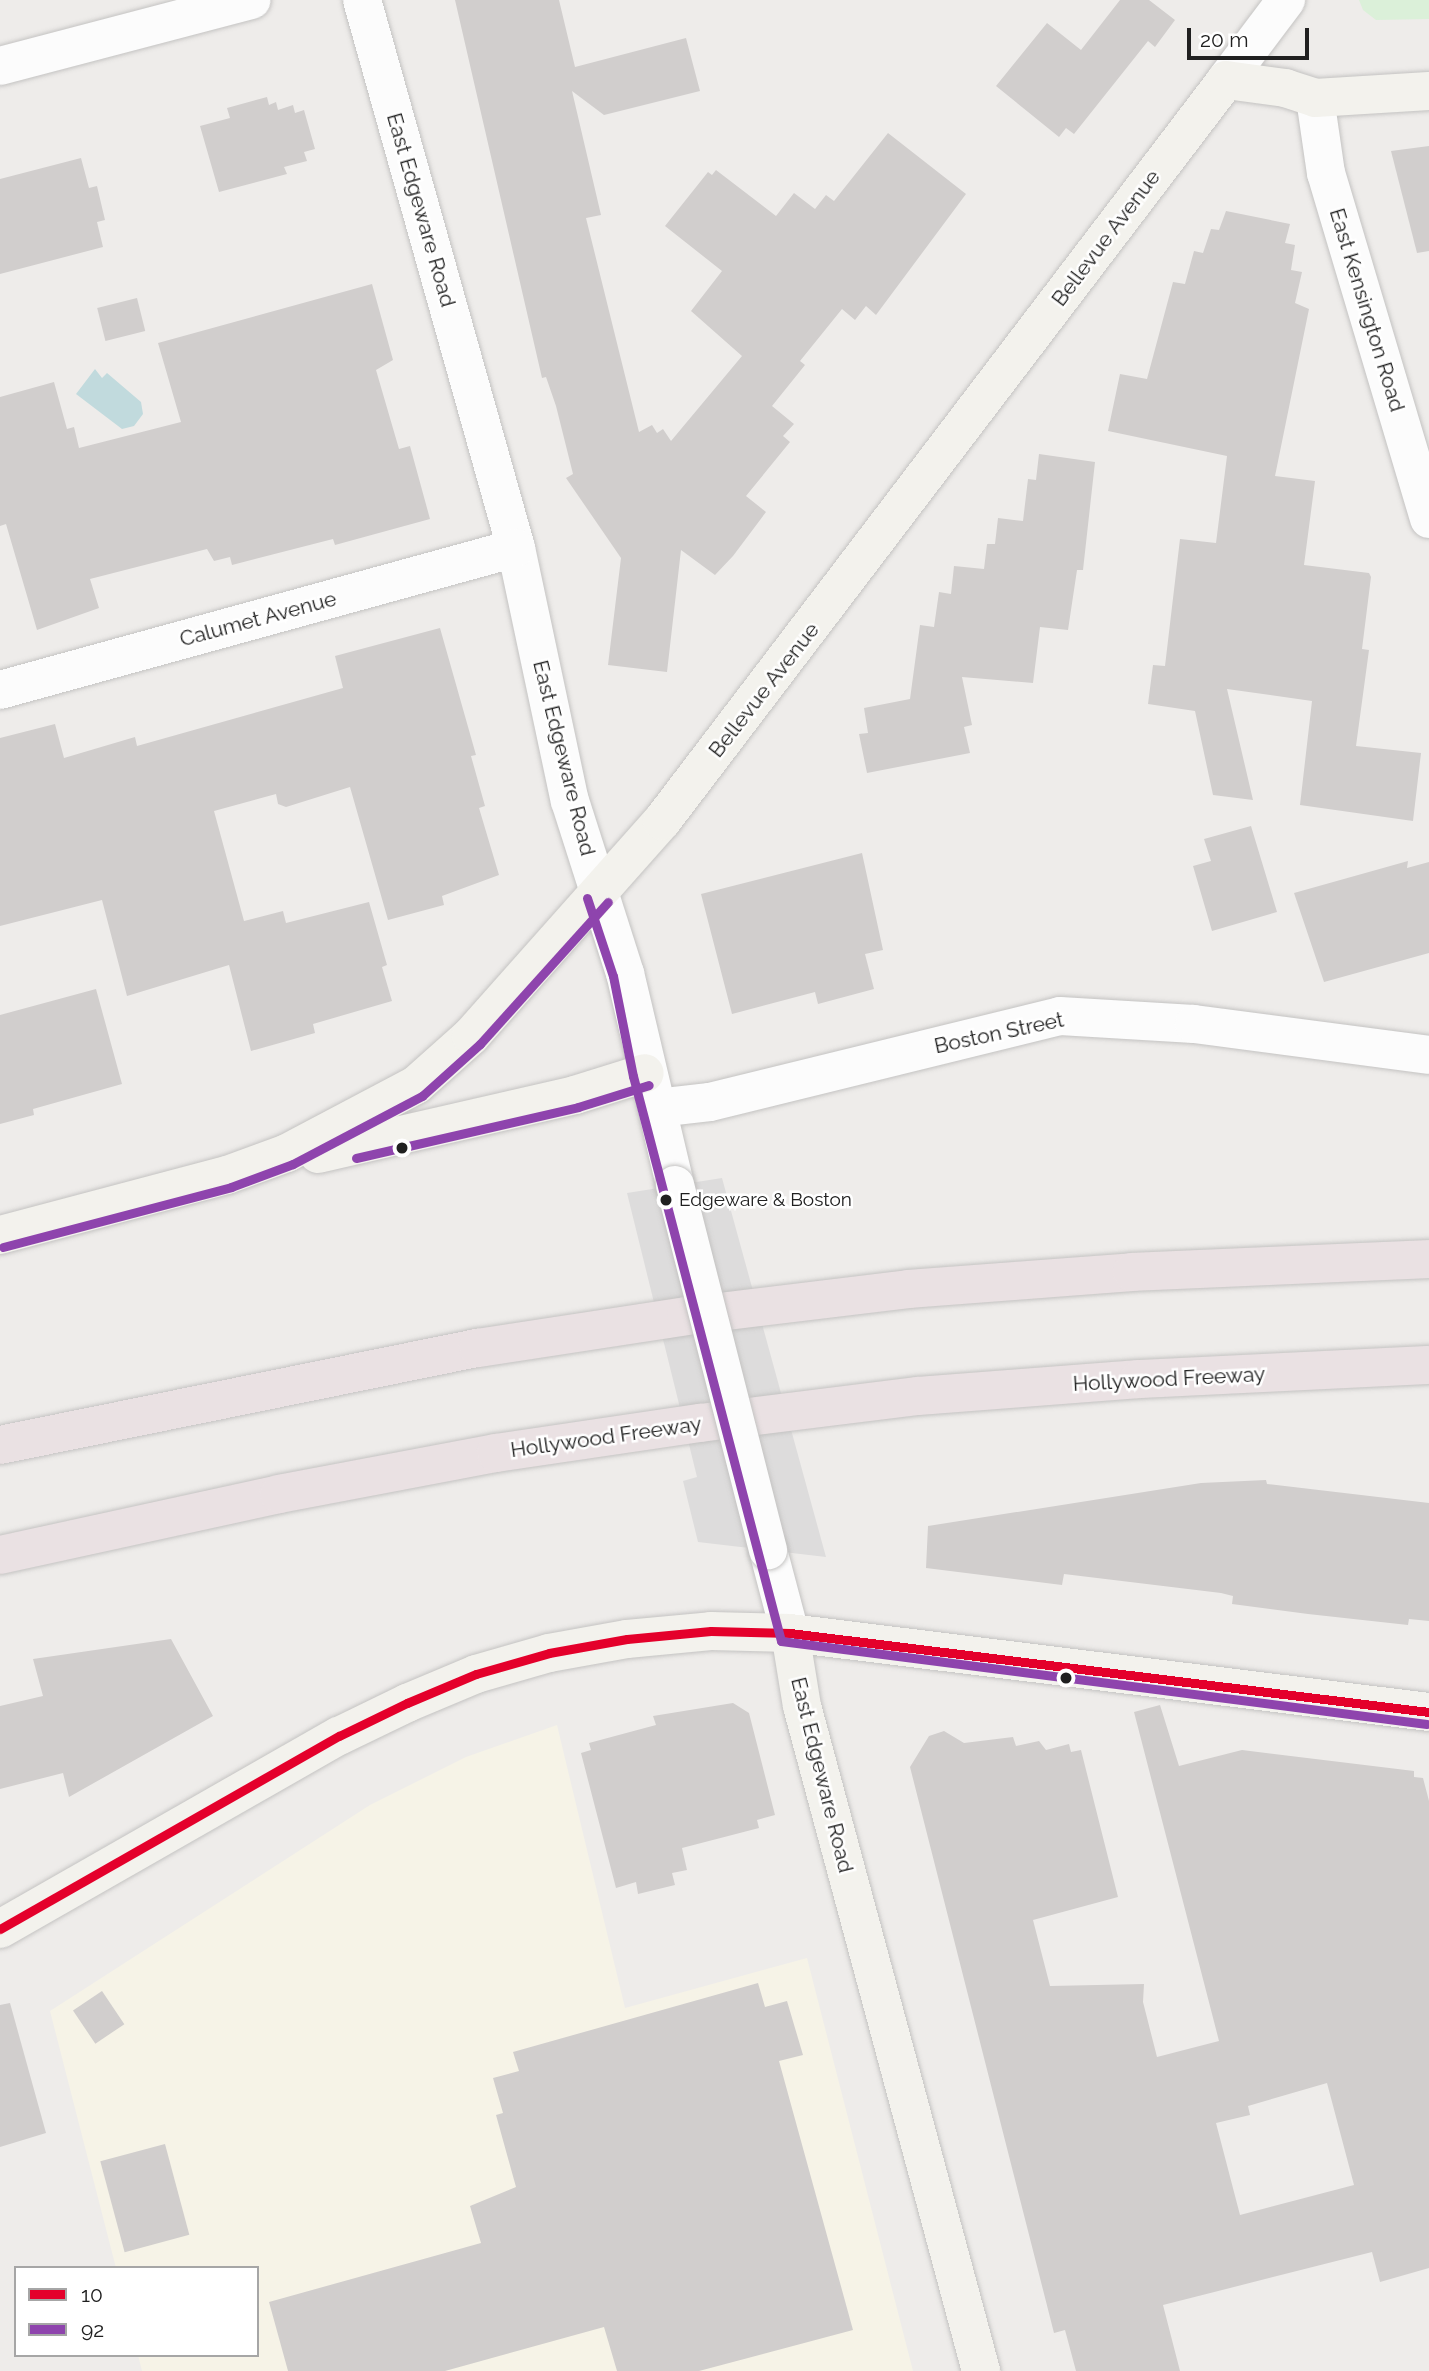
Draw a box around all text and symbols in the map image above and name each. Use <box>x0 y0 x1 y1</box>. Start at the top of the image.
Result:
scale bar <box>1191 14 1314 58</box>
text: 20 m <box>1200 27 1248 52</box>
street label: East Edgeware Road <box>381 110 461 310</box>
street label: Bellevue Avenue <box>1046 165 1166 311</box>
street label: East Kensington Road <box>1324 205 1410 415</box>
street label: Calumet Avenue <box>177 586 339 652</box>
street label: Bellevue Avenue <box>703 617 825 763</box>
street label: East Edgeware Road <box>528 658 600 858</box>
street label: Boston Street <box>932 1007 1066 1059</box>
unlabelled marker <box>395 1141 409 1155</box>
place label: Edgeware & Boston <box>679 1189 852 1211</box>
marker: Edgeware & Boston <box>659 1193 673 1207</box>
street label: Hollywood Freeway <box>1072 1361 1266 1397</box>
street label: Hollywood Freeway <box>509 1411 703 1463</box>
unlabelled marker <box>1059 1671 1073 1685</box>
street label: East Edgeware Road <box>786 1675 858 1875</box>
legend <box>14 2266 259 2357</box>
text: 10 <box>81 2282 103 2307</box>
text: 92 <box>81 2317 104 2342</box>

